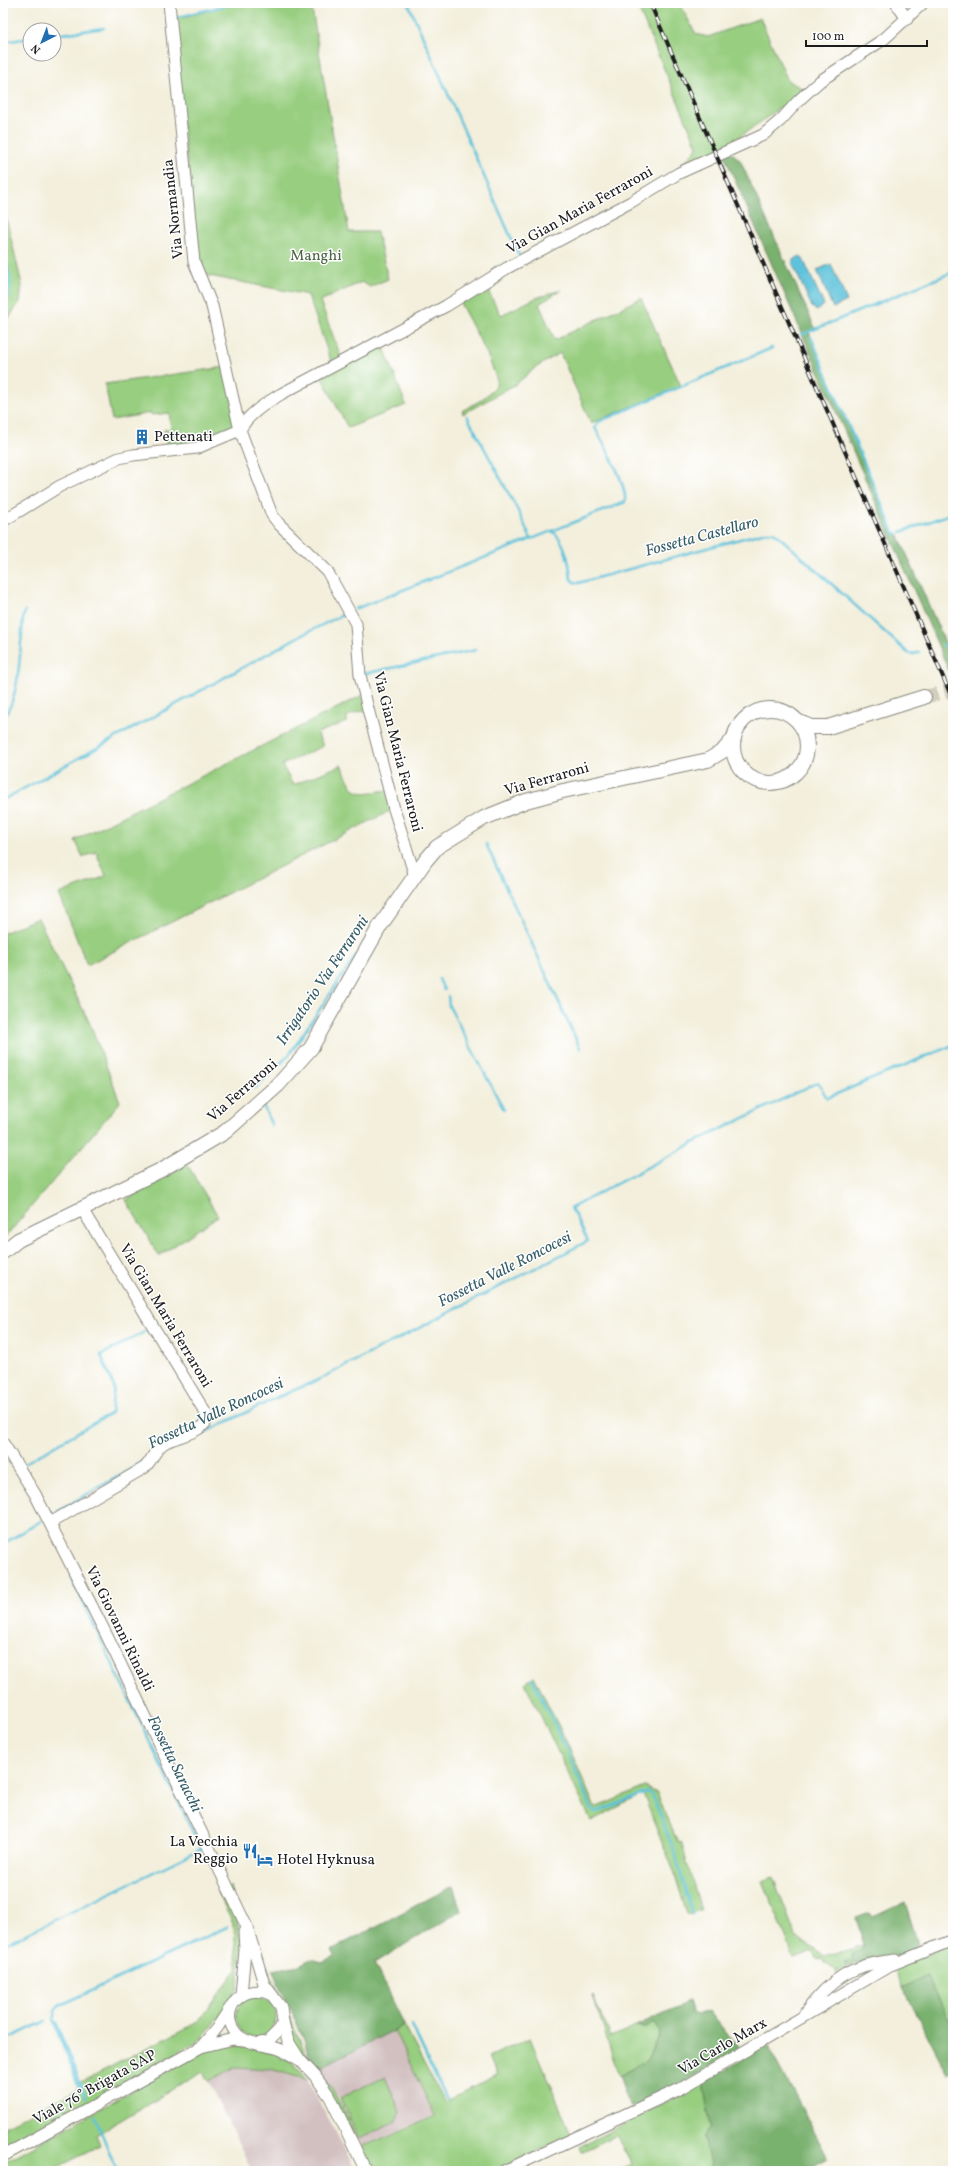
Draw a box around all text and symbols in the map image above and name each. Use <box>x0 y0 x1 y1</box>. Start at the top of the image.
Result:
north arrow <box>22 22 62 62</box>
scale bar <box>806 22 927 48</box>
text: 100 m <box>812 29 845 45</box>
text: N <box>28 40 44 57</box>
street label: Via Normandia <box>158 158 190 260</box>
street label: Via Gian Maria Ferraroni <box>503 162 657 260</box>
park label: Manghi <box>290 246 342 267</box>
place label: Pettenati <box>154 427 213 448</box>
building icon: Pettenati <box>133 428 151 446</box>
water label: Fossetta Castellaro <box>643 511 762 563</box>
street label: Via Gian Maria Ferraroni <box>367 670 427 834</box>
street label: Via Ferraroni <box>502 758 592 802</box>
water label: Irrigatorio Via Ferraroni <box>272 911 375 1050</box>
street label: Via Ferraroni <box>203 1055 283 1127</box>
water label: Fossetta Valle Roncocesi <box>434 1226 576 1313</box>
street label: Via Gian Maria Ferraroni <box>114 1240 216 1392</box>
water label: Fossetta Valle Roncocesi <box>145 1373 288 1455</box>
street label: Via Giovanni Rinaldi <box>79 1563 159 1695</box>
water label: Fossetta Saracchi <box>141 1712 207 1817</box>
place label: La Vecchia Reggio <box>170 1832 238 1870</box>
restaurant icon: La Vecchia Reggio <box>241 1842 259 1860</box>
place label: Hotel Hyknusa <box>277 1850 375 1871</box>
hotel icon: Hotel Hyknusa <box>256 1851 274 1869</box>
street label: Via Carlo Marx <box>675 2013 771 2081</box>
street label: Viale 76° Brigata SAP <box>30 2045 161 2131</box>

